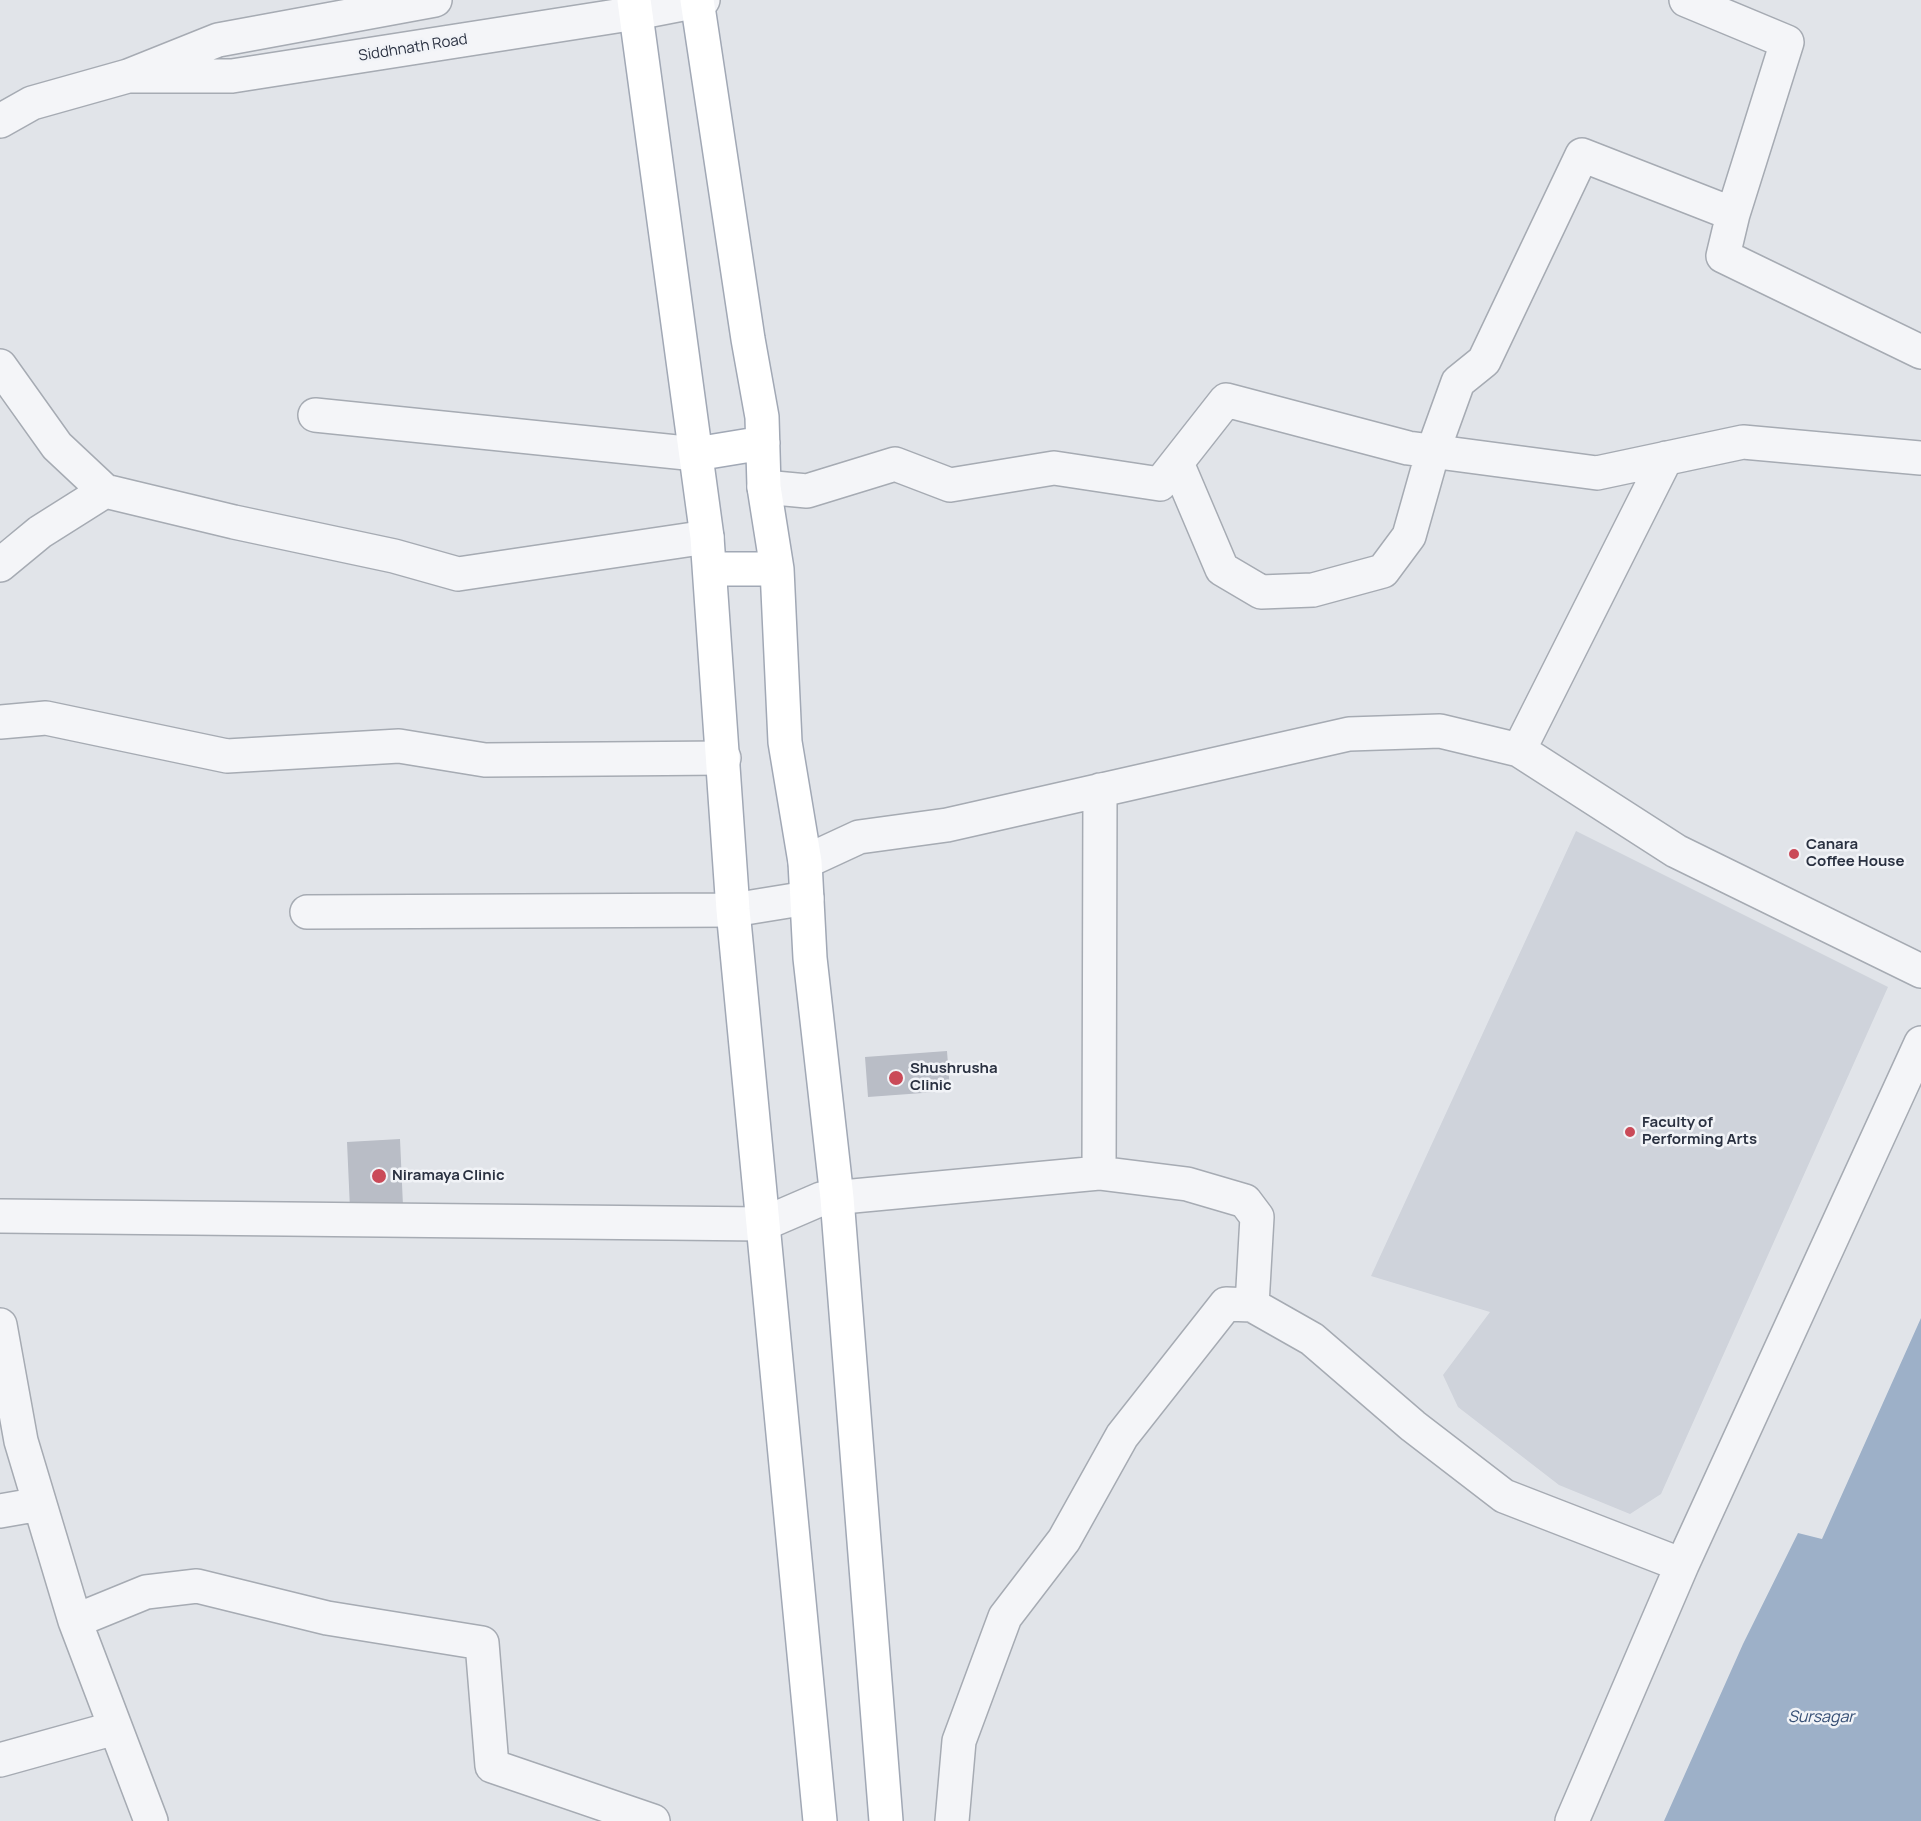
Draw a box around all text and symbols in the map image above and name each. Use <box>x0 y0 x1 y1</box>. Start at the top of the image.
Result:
street label: Siddhnath Road <box>357 30 469 66</box>
place label: Canara Coffee House <box>1806 836 1904 871</box>
marker: Canara Coffee House <box>1787 847 1801 861</box>
place label: Shushrusha Clinic <box>910 1060 998 1095</box>
marker: Shushrusha Clinic <box>887 1069 905 1087</box>
place label: Faculty of Performing Arts <box>1642 1114 1757 1149</box>
marker: Faculty of Performing Arts <box>1623 1125 1637 1139</box>
marker: Niramaya Clinic <box>370 1167 388 1185</box>
place label: Niramaya Clinic <box>392 1167 505 1185</box>
water label: Sursagar <box>1788 1708 1854 1728</box>

